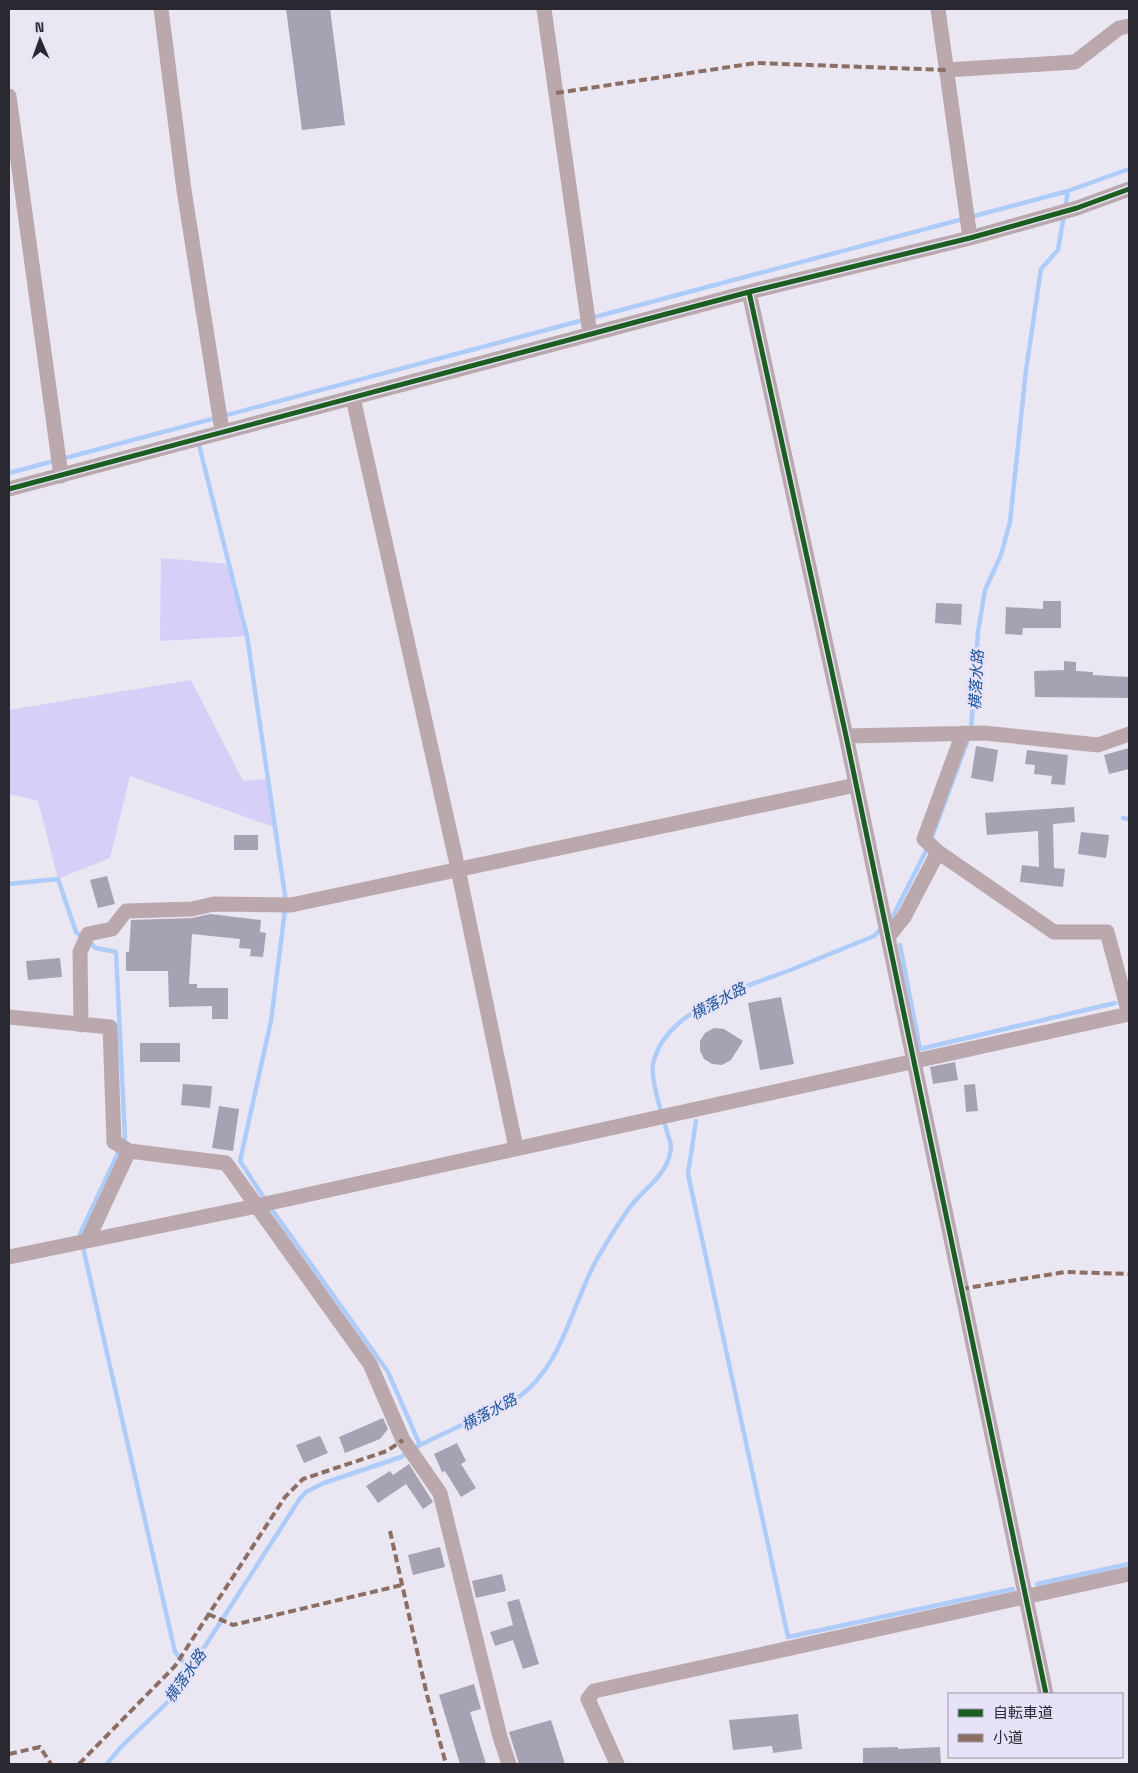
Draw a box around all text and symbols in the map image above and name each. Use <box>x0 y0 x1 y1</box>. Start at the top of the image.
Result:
north arrow <box>15 15 65 65</box>
text: N <box>35 18 45 36</box>
water label: 横落水路 <box>965 648 987 710</box>
water label: 横落水路 <box>687 978 751 1023</box>
water label: 横落水路 <box>458 1389 522 1434</box>
water label: 横落水路 <box>160 1644 211 1706</box>
legend <box>948 1693 1123 1758</box>
text: 自転車道 <box>993 1703 1053 1722</box>
text: 小道 <box>993 1728 1023 1747</box>

